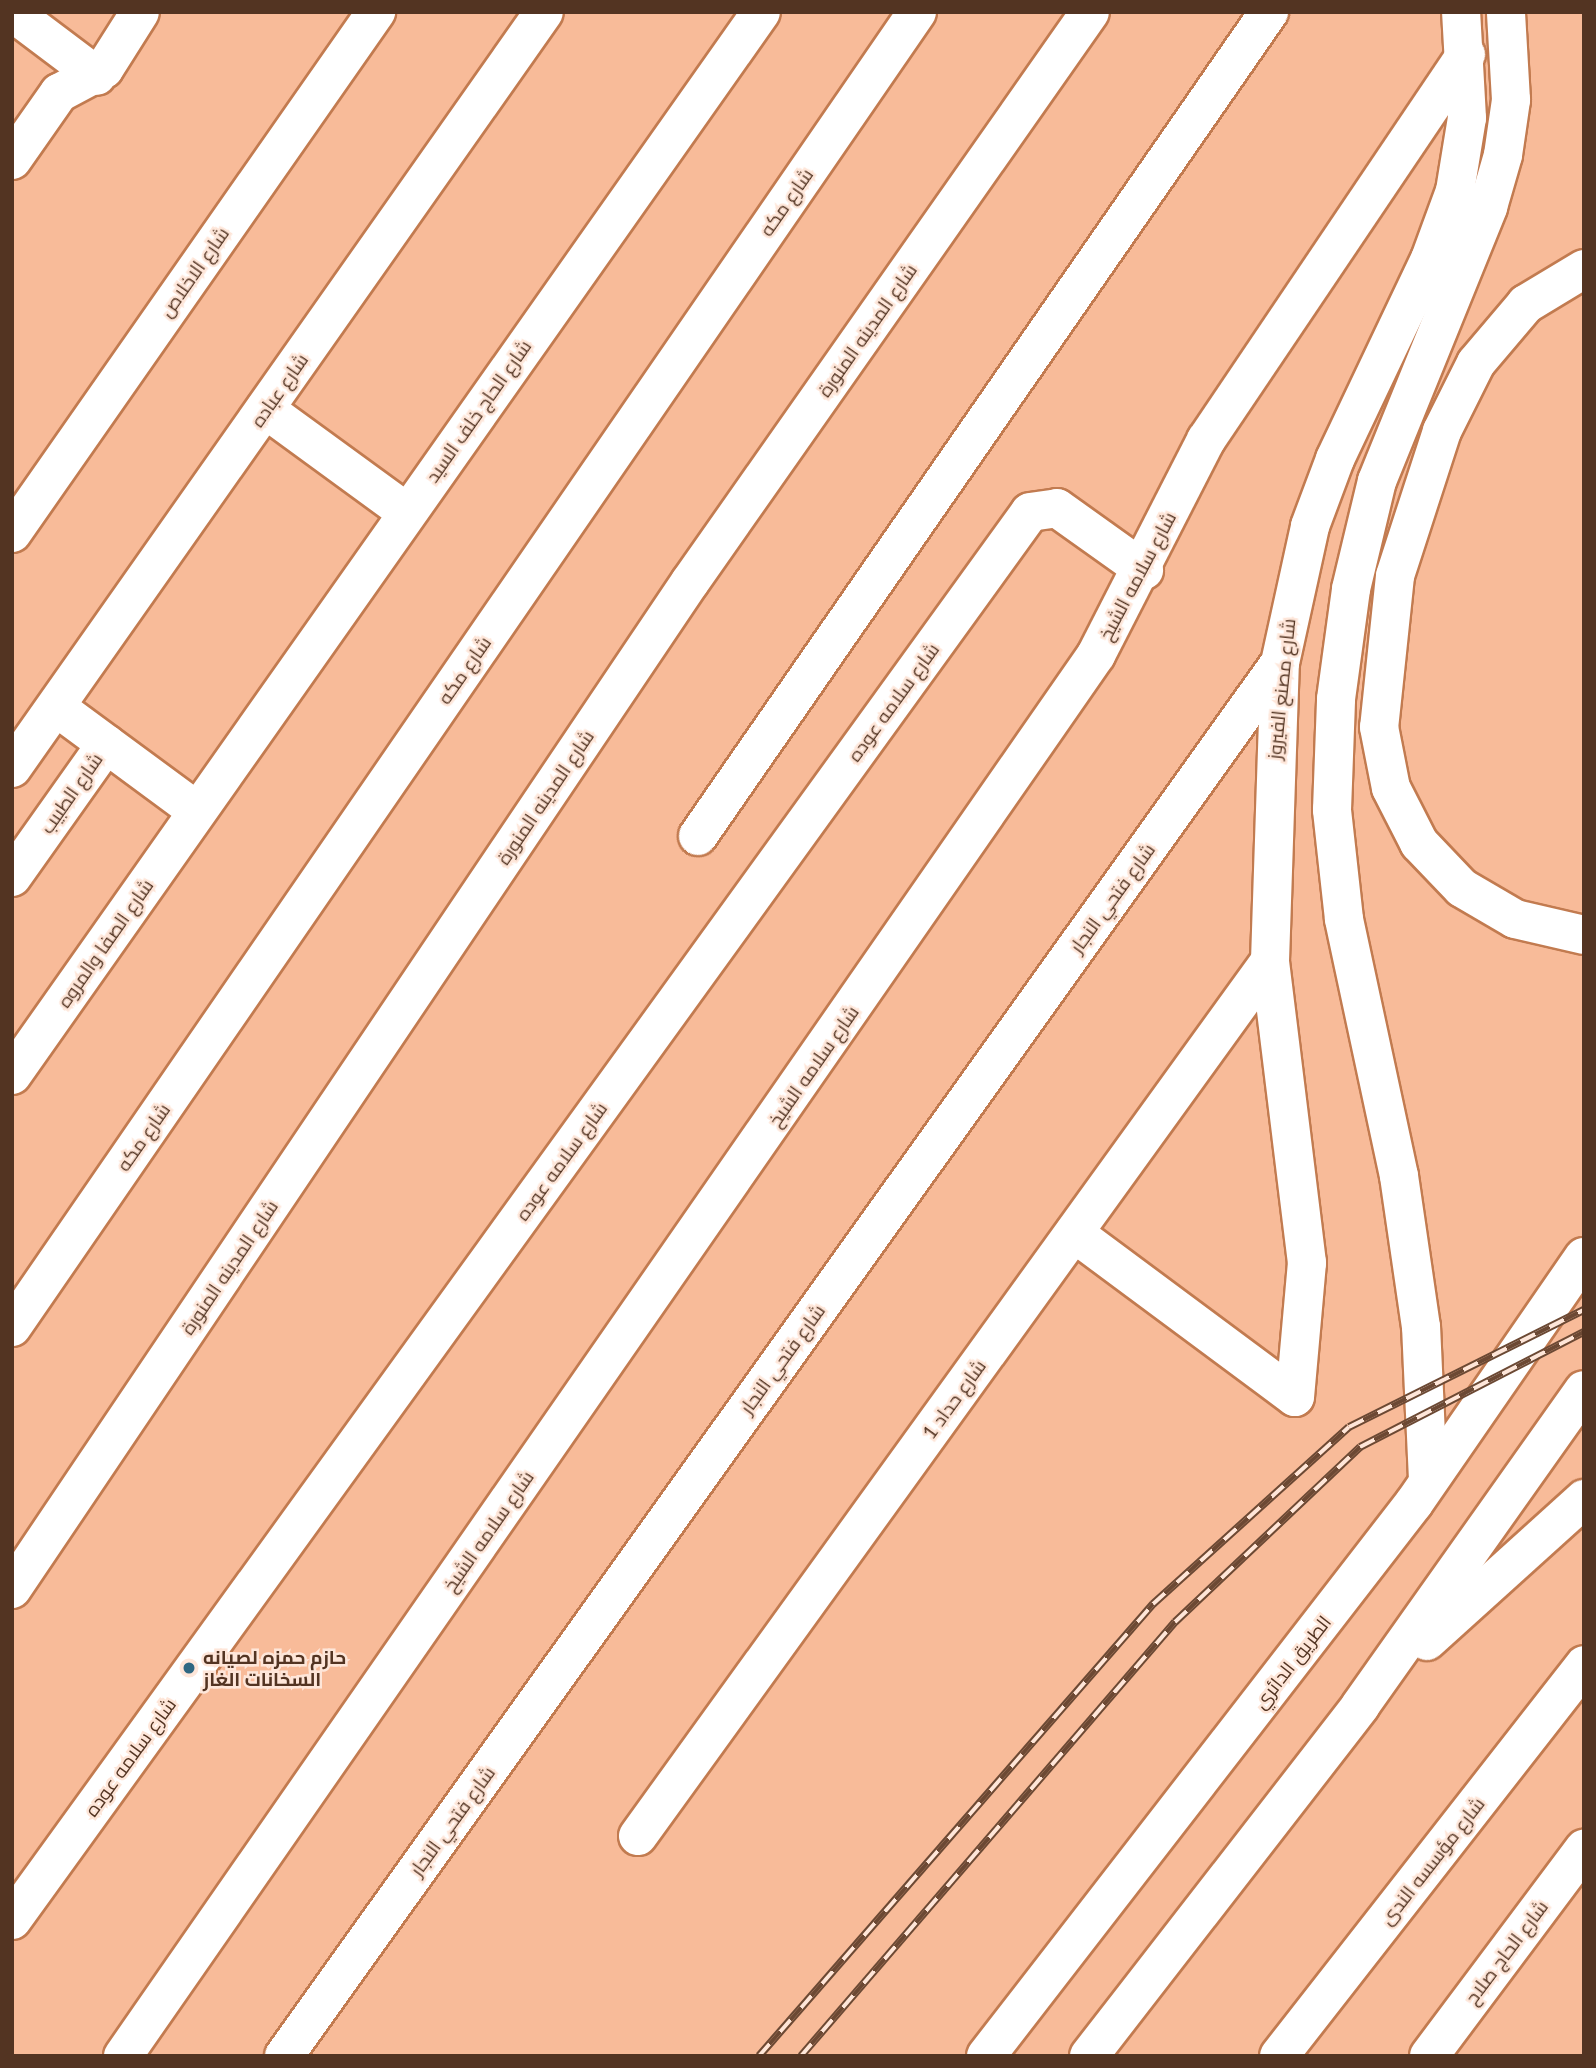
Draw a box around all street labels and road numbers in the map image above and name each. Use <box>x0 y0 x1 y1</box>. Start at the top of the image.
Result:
street label: شارع مكه <box>754 164 818 240</box>
street label: شارع الاخلاص <box>155 222 233 322</box>
street label: شارع المدينه المنورة <box>813 259 921 401</box>
street label: شارع الحاج خلف السيد <box>420 335 536 487</box>
street label: شارع عباده <box>245 349 313 431</box>
street label: شارع سلامه الشيخ <box>1094 508 1180 644</box>
street label: شارع مصنع الفيروز <box>1262 617 1300 761</box>
street label: شارع مكه <box>432 632 496 708</box>
street label: شارع سلامه عوده <box>842 638 944 766</box>
street label: شارع المدينه المنورة <box>492 725 598 869</box>
street label: شارع الطبيب <box>35 748 107 838</box>
street label: شارع فتحي النجار <box>1065 839 1159 957</box>
street label: شارع الصفا والمروه <box>52 874 158 1012</box>
street label: شارع سلامه الشيخ <box>763 1001 863 1131</box>
street label: شارع سلامه عوده <box>510 1097 612 1225</box>
street label: شارع مكه <box>111 1099 175 1175</box>
street label: شارع المدينه المنورة <box>176 1195 282 1339</box>
street label: شارع فتحي النجار <box>735 1300 829 1418</box>
street label: شارع حداد 1 <box>918 1355 990 1443</box>
street label: شارع سلامه الشيخ <box>438 1466 538 1596</box>
street label: الطريق الدائري <box>1248 1611 1336 1713</box>
street label: شارع سلامه عوده <box>79 1693 181 1821</box>
street label: شارع فتحي النجار <box>405 1762 499 1880</box>
street label: شارع مؤسسه الندى <box>1375 1793 1489 1929</box>
street label: شارع الحاج صلاح <box>1459 1896 1553 2008</box>

